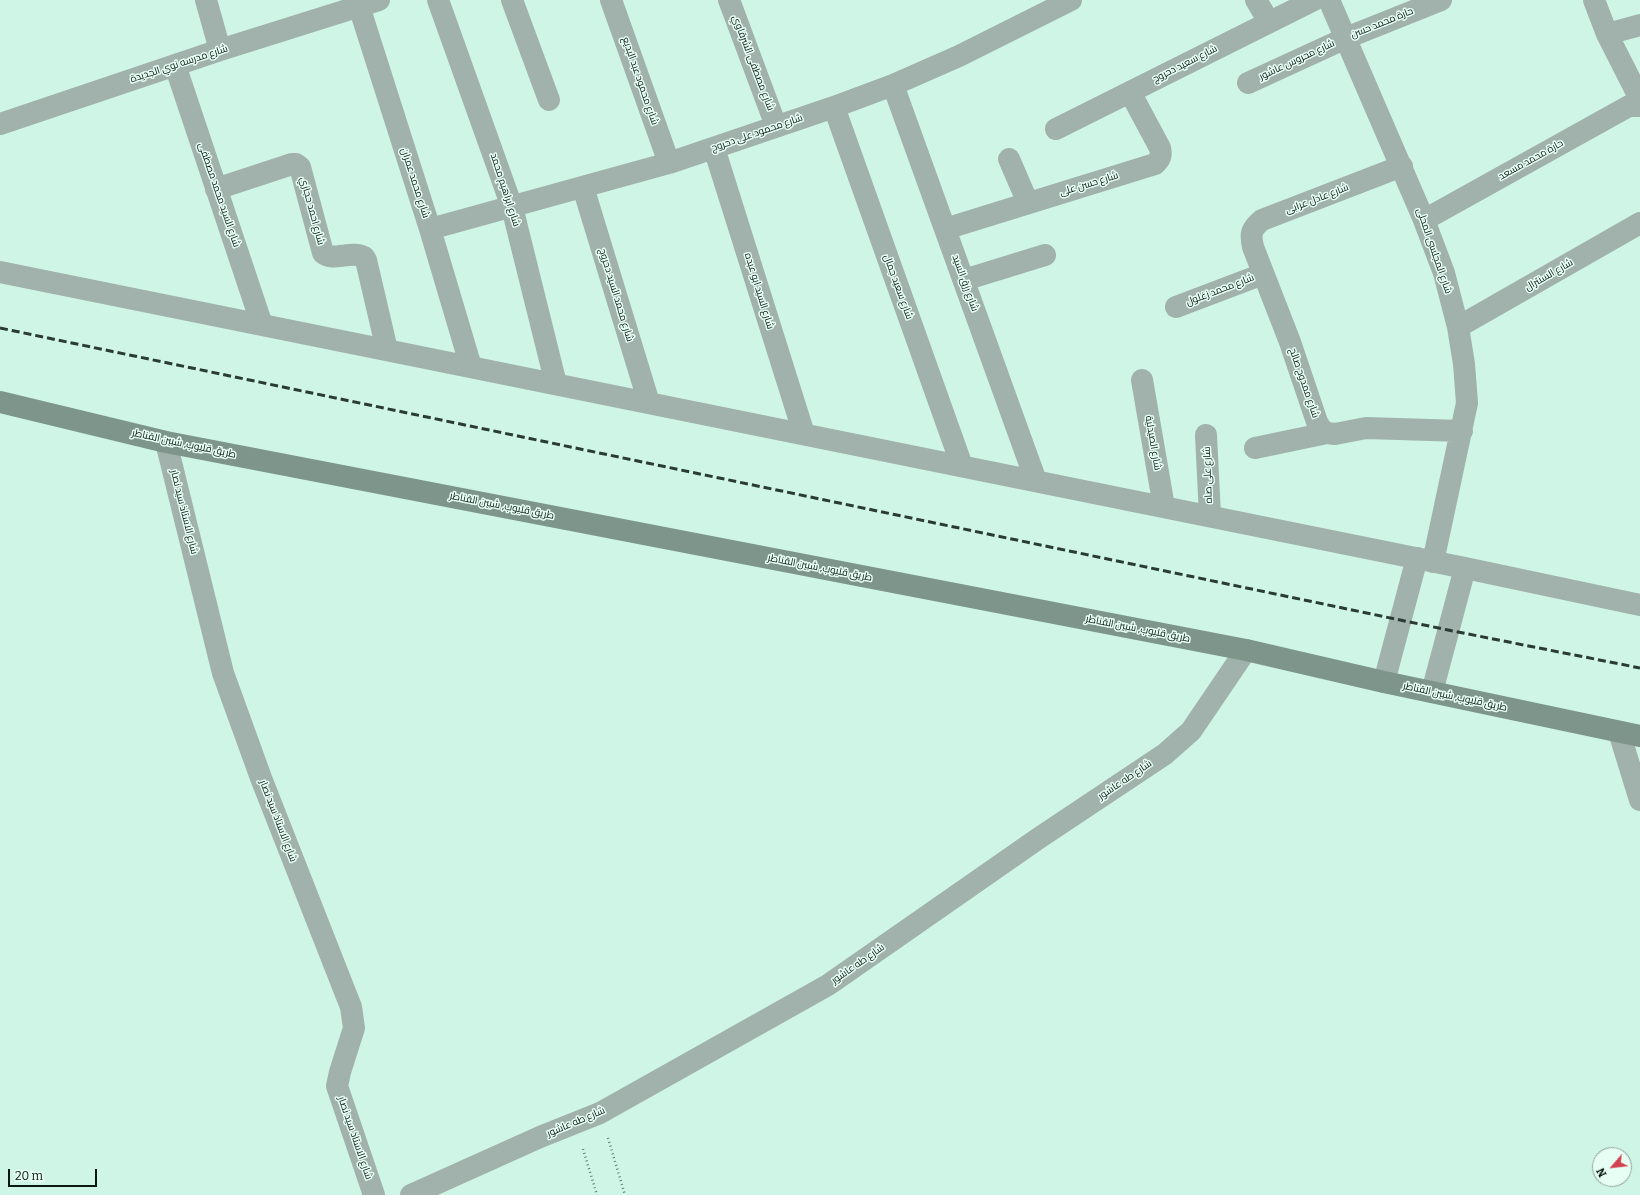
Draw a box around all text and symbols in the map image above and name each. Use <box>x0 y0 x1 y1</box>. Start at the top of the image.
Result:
street label: حارة محمد حسن <box>1349 5 1415 41</box>
street label: شارع مصطفى الشرقاوي <box>729 14 777 112</box>
street label: شارع محمود عبد البديع <box>619 36 661 126</box>
street label: شارع محروس عاشور <box>1257 37 1337 83</box>
street label: شارع مدرسه نوي الجديدة <box>129 43 229 85</box>
street label: شارع سعيد دحروج <box>1151 43 1219 85</box>
street label: شارع محمود على دحروج <box>710 112 804 154</box>
street label: حارة محمد مسعد <box>1496 137 1566 183</box>
street label: شارع السيد محمد مصطفى <box>195 141 243 249</box>
street label: شارع محمد عمران <box>398 146 432 220</box>
street label: شارع ابراهيم محمد <box>487 152 523 228</box>
street label: شارع حسن على <box>1058 169 1120 199</box>
street label: شارع احمد حجازي <box>297 176 327 246</box>
street label: شارع عادل عرابى <box>1284 181 1350 217</box>
street label: شارع المجلسى المحلى <box>1414 207 1454 295</box>
street label: شارع محمد السيد دحروج <box>596 247 636 343</box>
street label: شارع السيد ابو عبده <box>742 252 776 330</box>
street label: شارع سعيد جمال <box>881 253 915 321</box>
street label: شارع رزق السيد <box>949 253 981 313</box>
street label: شارع السنترال <box>1523 256 1575 294</box>
street label: شارع محمد زغلول <box>1184 272 1256 308</box>
street label: شارع ممدوح صالح <box>1286 346 1322 420</box>
street label: شارع الصيدلية <box>1142 415 1164 471</box>
street label: طريق قليوب, شبين القناطر <box>131 427 237 461</box>
street label: شارع على صاه <box>1201 446 1215 504</box>
street label: شارع الاستاذ سيد نصار <box>168 468 200 556</box>
street label: طريق قليوب, شبين القناطر <box>449 490 555 522</box>
street label: طريق قليوب, شبين القناطر <box>767 552 873 584</box>
street label: طريق قليوب, شبين القناطر <box>1085 613 1191 645</box>
street label: طريق قليوب, شبين القناطر <box>1402 680 1508 714</box>
street label: شارع طه عاشور <box>1096 758 1154 802</box>
street label: شارع الاستاذ سيد نصار <box>257 778 299 864</box>
street label: شارع طه عاشور <box>829 941 887 987</box>
street label: شارع الاستاذ سيد نصار <box>335 1095 375 1181</box>
street label: شارع طه عاشور <box>545 1104 607 1140</box>
north arrow <box>1592 1147 1632 1187</box>
scale bar <box>10 1161 99 1187</box>
text: N <box>1594 1166 1610 1179</box>
text: 20 m <box>15 1169 43 1183</box>

